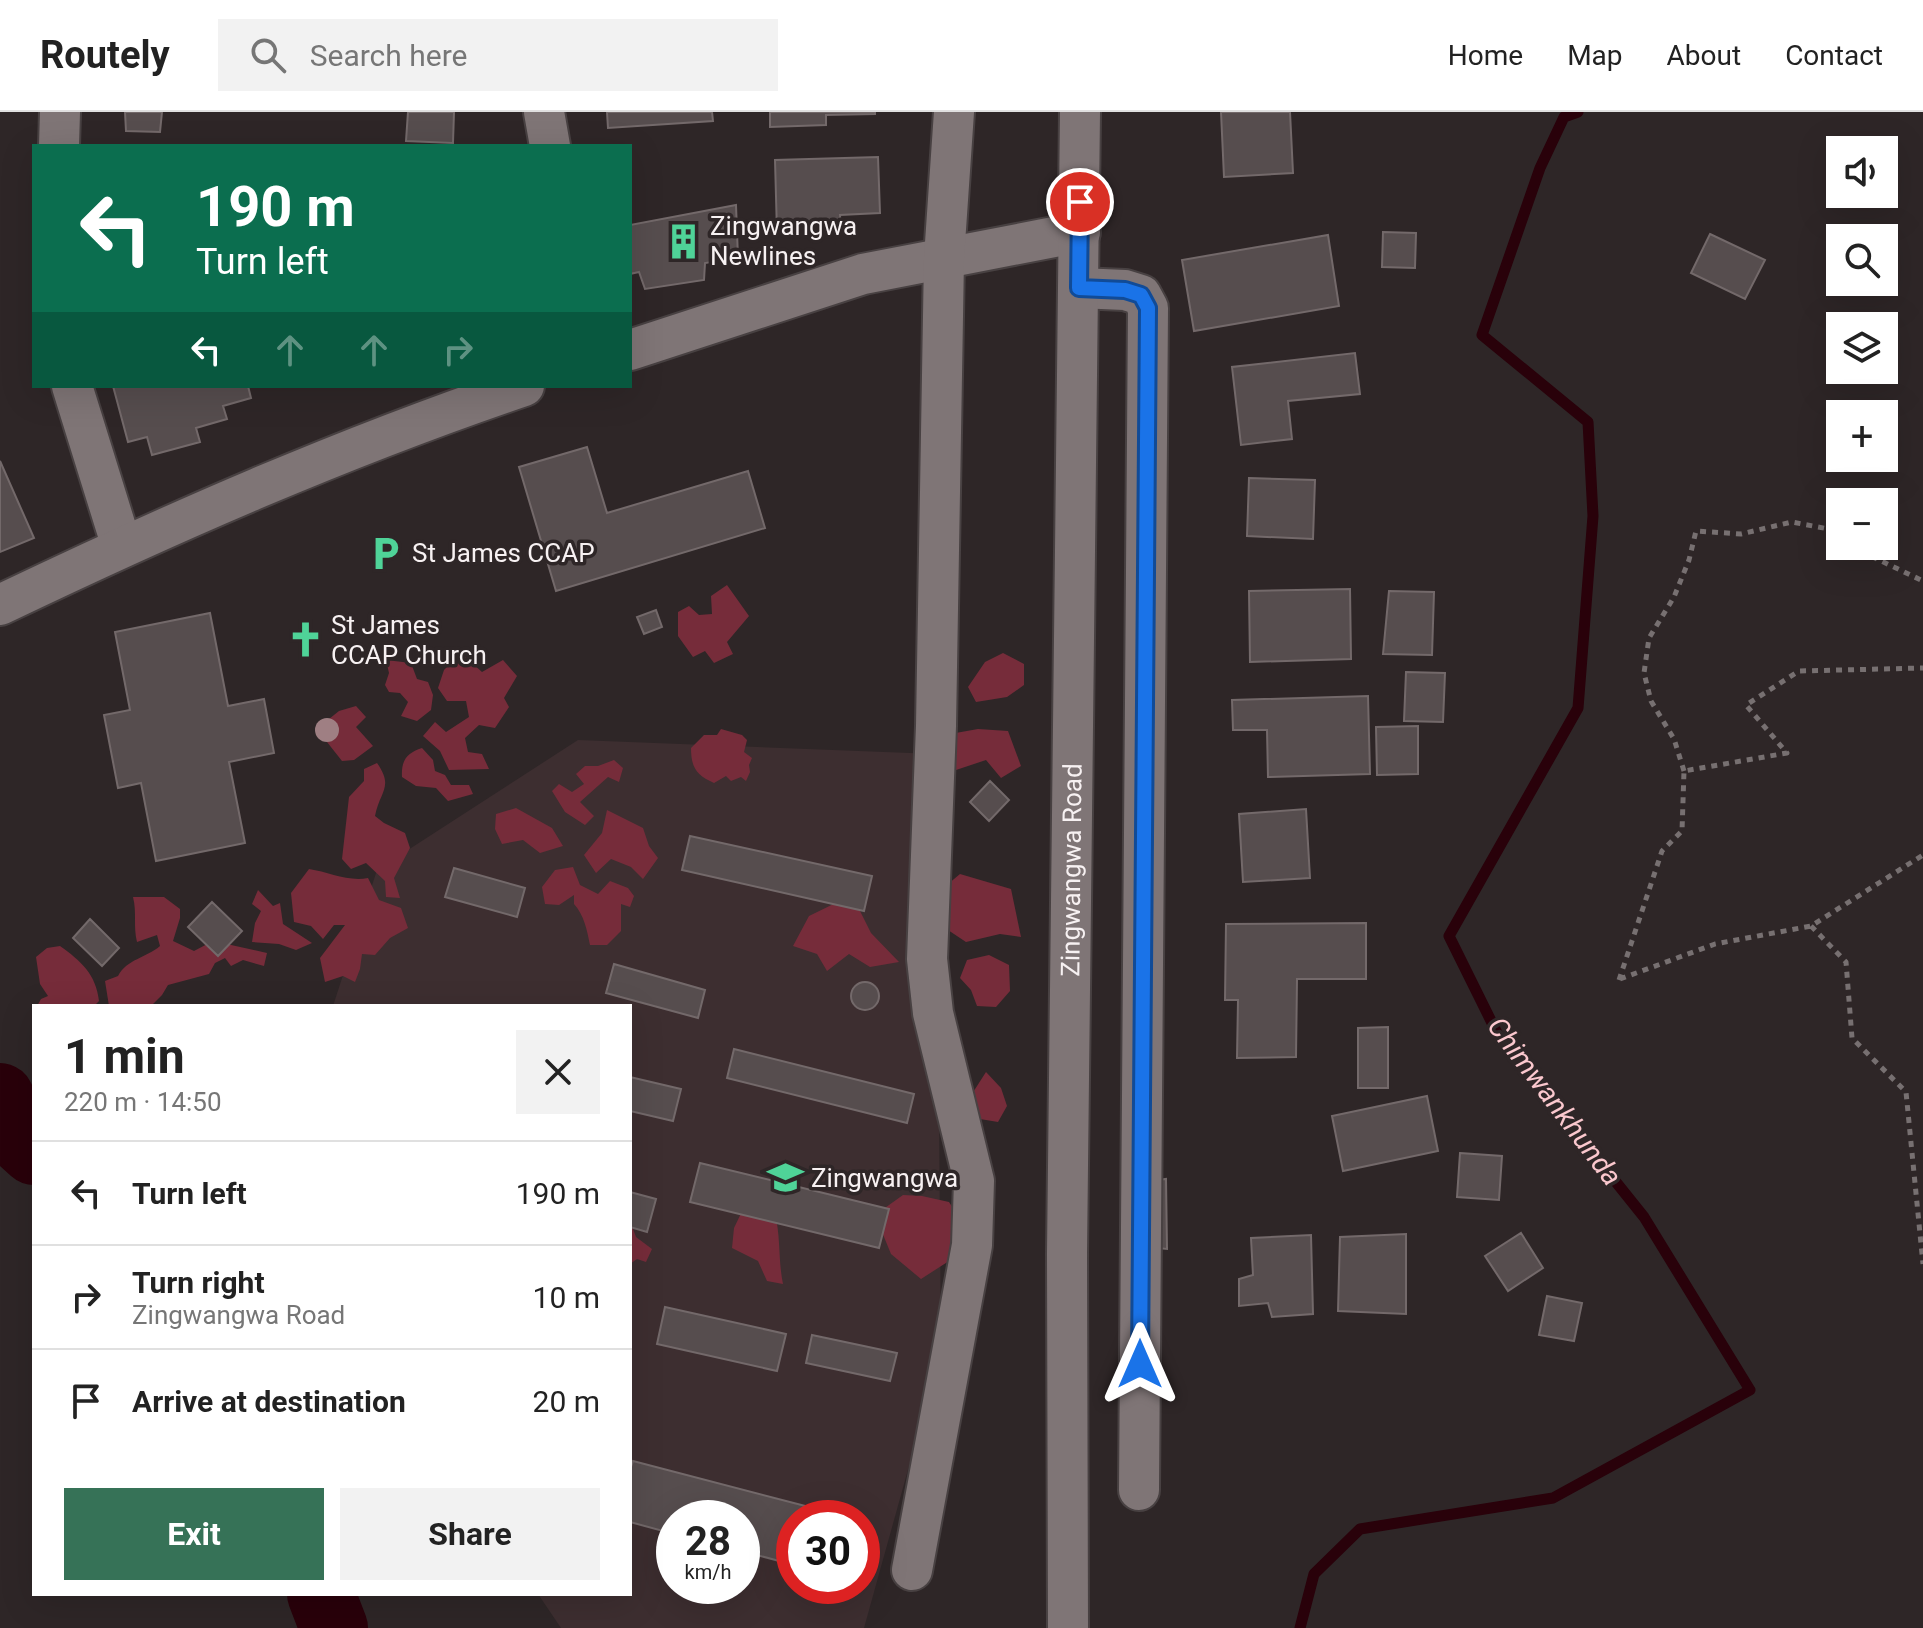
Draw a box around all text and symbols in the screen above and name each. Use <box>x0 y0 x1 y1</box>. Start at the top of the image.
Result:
search box <box>218 19 778 91</box>
text: Routely <box>40 33 170 77</box>
icon: search <box>246 33 290 77</box>
text: Search here <box>310 38 467 73</box>
text: Home <box>1448 39 1523 72</box>
text: Map <box>1567 39 1623 72</box>
text: About <box>1667 39 1741 72</box>
text: Contact <box>1785 39 1883 72</box>
map controls <box>1826 136 1898 560</box>
button: sound <box>1826 136 1898 208</box>
pin <box>1046 168 1114 236</box>
text: 190 m <box>196 174 355 240</box>
icon: left <box>64 176 168 280</box>
icon: arrive <box>1058 180 1102 224</box>
place label: Zingwangwa Newlines <box>710 211 857 271</box>
building icon: Zingwangwa Newlines <box>665 222 703 260</box>
button: search <box>1826 224 1898 296</box>
text: Turn left <box>196 241 329 283</box>
button: layers <box>1826 312 1898 384</box>
icon: left <box>184 328 228 372</box>
icon: ahead <box>268 328 312 372</box>
icon: ahead <box>352 328 396 372</box>
icon: right <box>436 328 480 372</box>
button: + <box>1826 400 1898 472</box>
button: − <box>1826 488 1898 560</box>
parking icon: St James CCAP <box>367 534 405 572</box>
place label: St James CCAP <box>412 538 595 568</box>
place label: St James CCAP Church <box>331 610 487 670</box>
church icon: St James CCAP Church <box>286 621 324 659</box>
street label: Zingwangwa Road <box>1055 763 1088 977</box>
water label: Chimwankhunda <box>1481 1011 1629 1192</box>
text: 1 min <box>64 1028 185 1085</box>
button: close <box>516 1030 600 1114</box>
text: 220 m · 14:50 <box>64 1087 222 1117</box>
school or university icon: Zingwangwa <box>766 1159 804 1197</box>
place label: Zingwangwa <box>811 1163 958 1193</box>
icon: left <box>64 1171 108 1215</box>
text: Turn left <box>132 1176 247 1211</box>
text: 190 m <box>516 1176 600 1211</box>
text: Turn right <box>132 1265 265 1300</box>
icon: right <box>64 1275 108 1319</box>
text: 10 m <box>533 1280 600 1315</box>
text: Zingwangwa Road <box>132 1300 345 1330</box>
position arrow <box>1098 1322 1182 1406</box>
icon: arrive <box>64 1379 108 1423</box>
text: Arrive at destination <box>132 1384 406 1419</box>
text: 20 m <box>533 1384 600 1419</box>
button: Exit <box>64 1488 324 1580</box>
button: Share <box>340 1488 600 1580</box>
speed limit sign: 30 <box>776 1500 880 1604</box>
text: 28 <box>685 1518 731 1565</box>
text: km/h <box>685 1560 731 1584</box>

